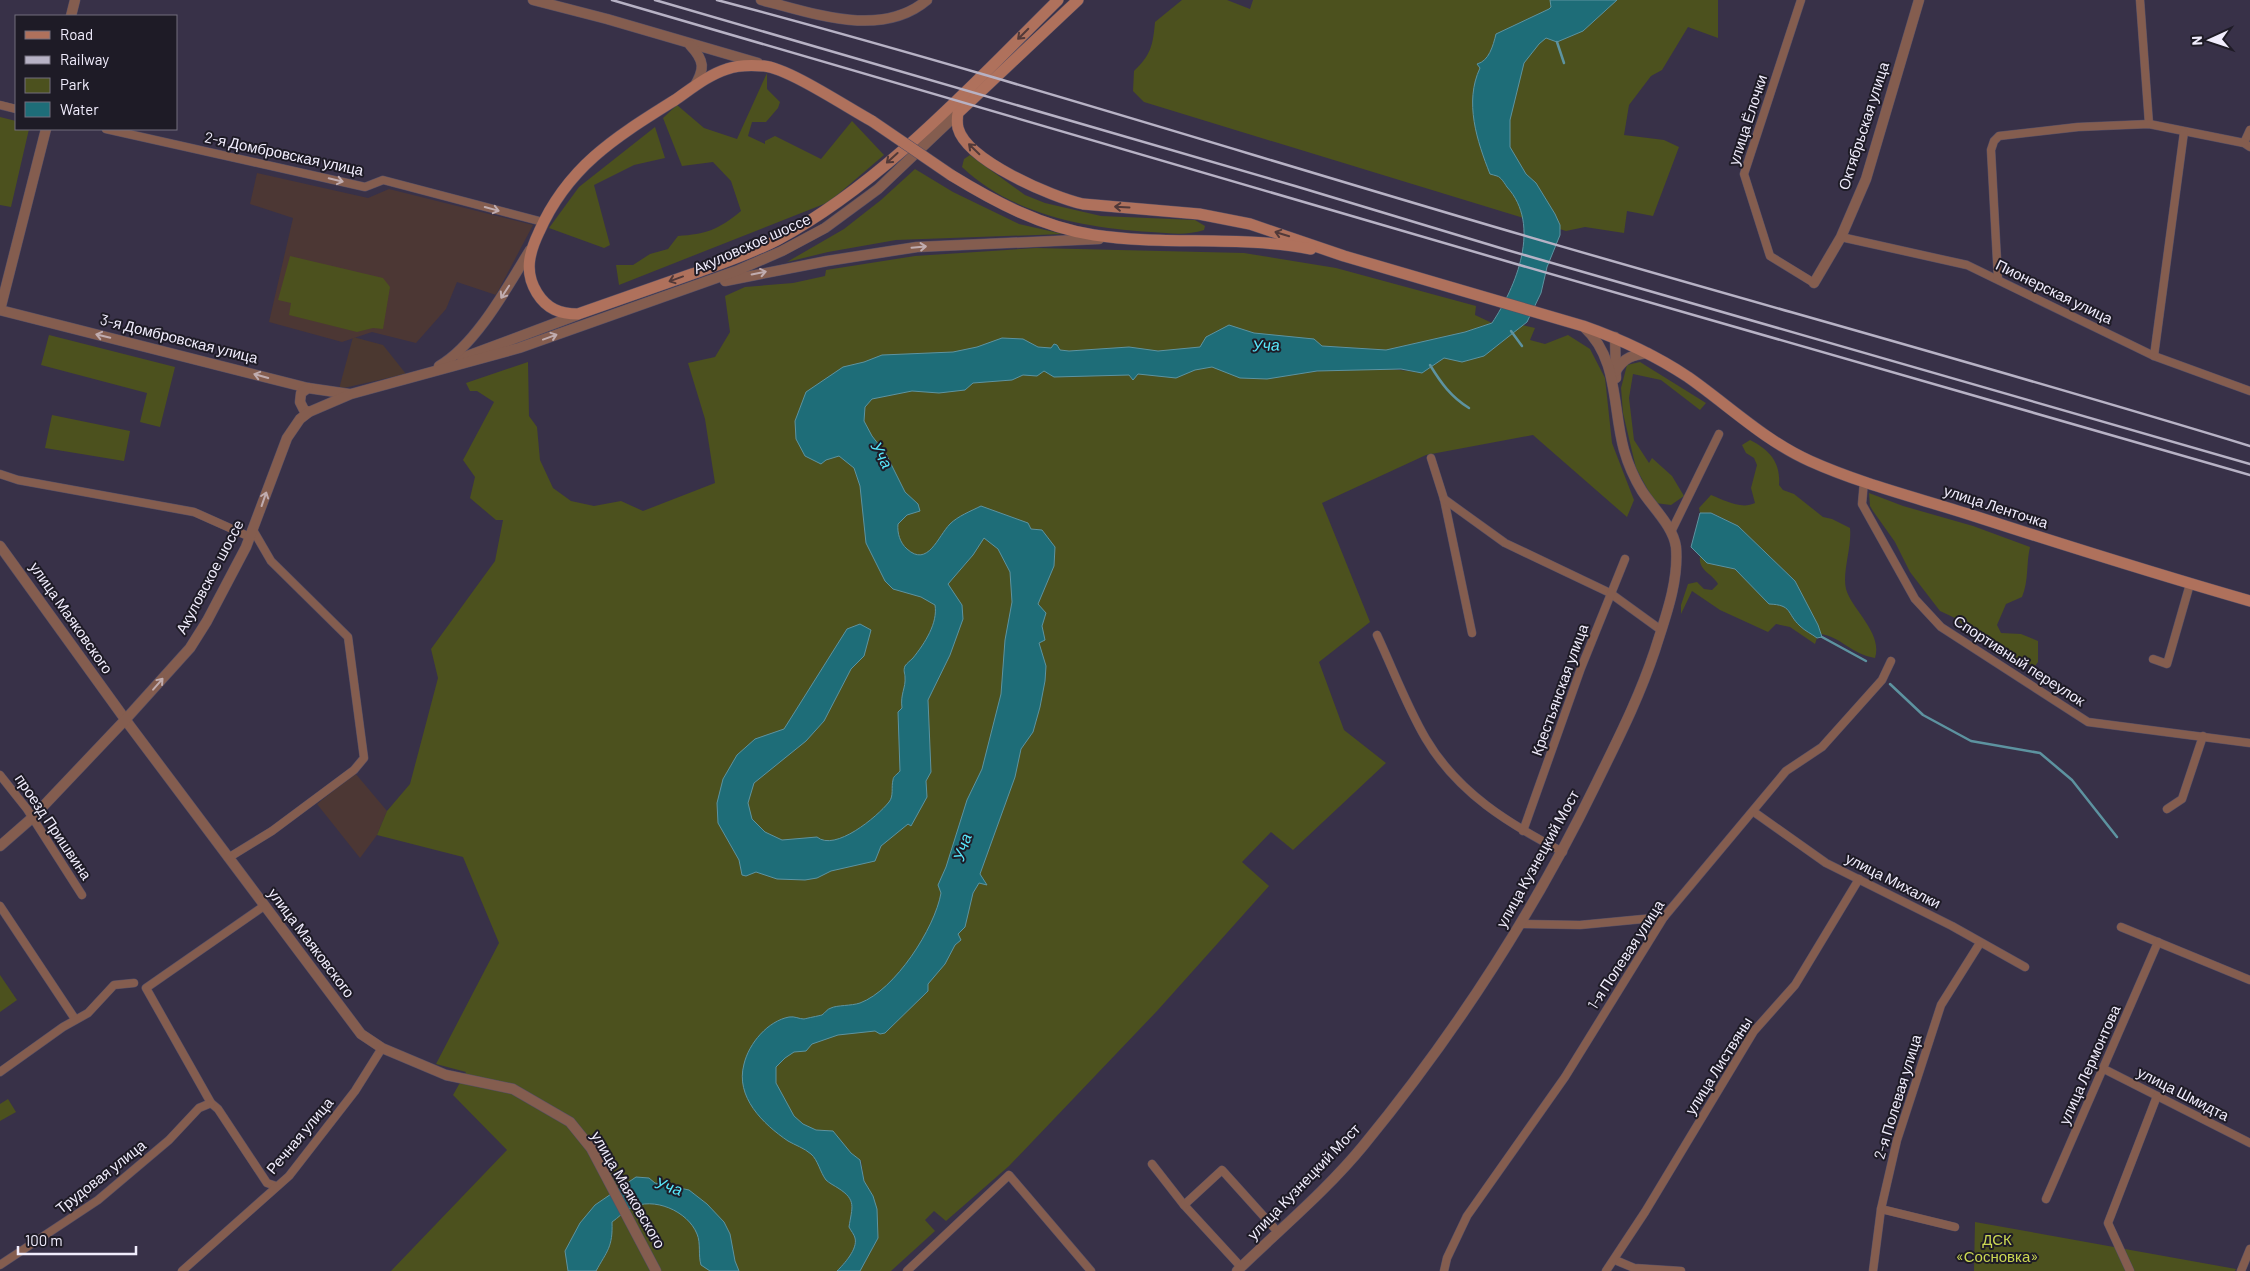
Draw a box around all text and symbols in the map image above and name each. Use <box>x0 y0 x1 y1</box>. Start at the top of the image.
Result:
legend <box>15 15 178 130</box>
north arrow <box>2185 15 2235 65</box>
text: Road <box>60 25 93 43</box>
one-way arrow <box>1017 28 1029 40</box>
text: N <box>2188 36 2205 46</box>
text: Railway <box>60 50 109 68</box>
street label: Октябрьская улица <box>1834 59 1892 192</box>
street label: улица Ёлочки <box>1724 72 1770 167</box>
text: Park <box>60 75 90 93</box>
text: Water <box>60 100 99 118</box>
street label: 2-я Домбровская улица <box>203 127 366 179</box>
one-way arrow <box>968 143 980 155</box>
one-way arrow <box>886 152 899 164</box>
one-way arrow <box>327 176 343 185</box>
one-way arrow <box>1114 203 1130 212</box>
one-way arrow <box>484 205 500 214</box>
street label: Акуловское шоссе <box>690 209 813 277</box>
one-way arrow <box>1274 229 1290 238</box>
one-way arrow <box>911 243 927 252</box>
street label: Пионерская улица <box>1993 255 2116 327</box>
one-way arrow <box>751 268 767 277</box>
one-way arrow <box>669 275 685 284</box>
one-way arrow <box>499 285 510 299</box>
street label: 3-я Домбровская улица <box>99 310 261 366</box>
one-way arrow <box>96 330 112 340</box>
one-way arrow <box>542 332 557 341</box>
water label: Уча <box>1251 335 1280 355</box>
one-way arrow <box>253 370 269 380</box>
water label: Уча <box>867 437 897 471</box>
street label: улица Ленточка <box>1942 481 2051 532</box>
one-way arrow <box>260 492 269 507</box>
street label: Акуловское шоссе <box>171 516 247 637</box>
street label: улица Маяковского <box>27 558 117 677</box>
street label: Спортивный переулок <box>1951 611 2089 710</box>
street label: Крестьянская улица <box>1527 621 1592 758</box>
one-way arrow <box>152 677 164 690</box>
street label: проезд Пришвина <box>12 770 96 883</box>
street label: улица Кузнецкий Мост <box>1492 787 1582 930</box>
water label: Уча <box>948 831 975 864</box>
street label: улица Михалки <box>1843 848 1944 912</box>
street label: улица Маяковского <box>265 884 359 1001</box>
street label: 1-я Полевая улица <box>1583 896 1668 1012</box>
street label: улица Лермонтова <box>2055 1001 2124 1127</box>
street label: улица Листвяны <box>1681 1013 1755 1118</box>
street label: 2-я Полевая улица <box>1870 1032 1925 1161</box>
street label: улица Шмидта <box>2135 1062 2233 1124</box>
street label: Речная улица <box>262 1093 337 1177</box>
street label: улица Кузнецкий Мост <box>1243 1119 1363 1243</box>
street label: улица Маяковского <box>588 1128 670 1251</box>
street label: Трудовая улица <box>52 1135 149 1217</box>
water label: Уча <box>652 1172 685 1199</box>
scale bar <box>18 1224 135 1256</box>
park label: ДСК «Сосновка» <box>1956 1230 2038 1265</box>
text: 100 m <box>25 1231 63 1249</box>

